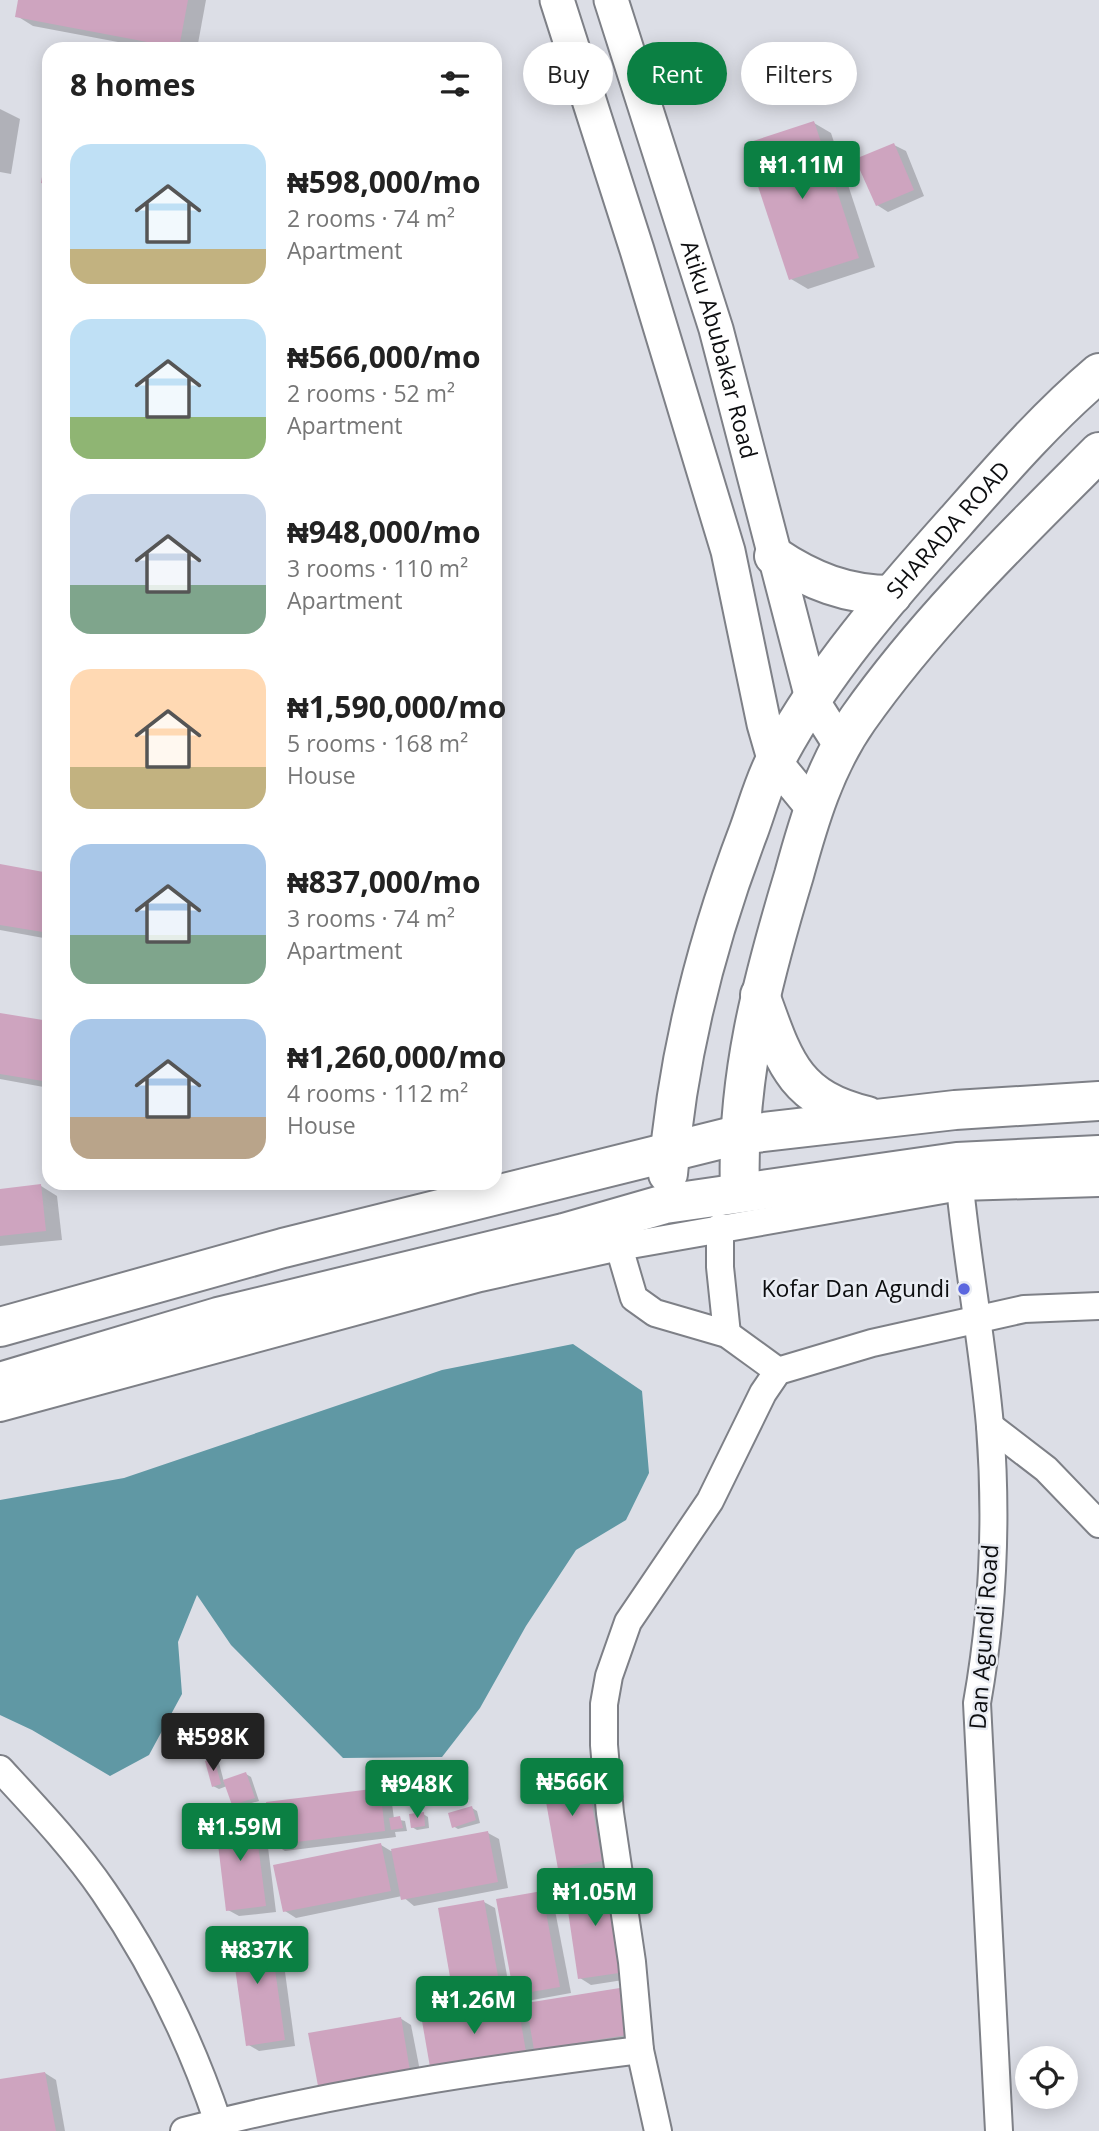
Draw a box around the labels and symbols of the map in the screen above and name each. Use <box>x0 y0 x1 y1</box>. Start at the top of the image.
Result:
pin: ₦1.11M <box>745 142 859 201</box>
street label: Atiku Abubakar Road <box>674 236 766 462</box>
street label: SHARADA ROAD <box>878 454 1017 605</box>
place label: Kofar Dan Agundi <box>762 1272 950 1304</box>
marker: Kofar Dan Agundi <box>956 1281 972 1297</box>
street label: Dan Agundi Road <box>961 1543 1005 1731</box>
pin: ₦598K <box>164 1714 262 1773</box>
pin: ₦566K <box>523 1758 621 1818</box>
pin: ₦948K <box>368 1760 466 1820</box>
pin: ₦1.59M <box>183 1804 297 1863</box>
pin: ₦1.05M <box>538 1868 652 1928</box>
pin: ₦837K <box>208 1926 306 1986</box>
pin: ₦1.26M <box>417 1976 531 2036</box>

